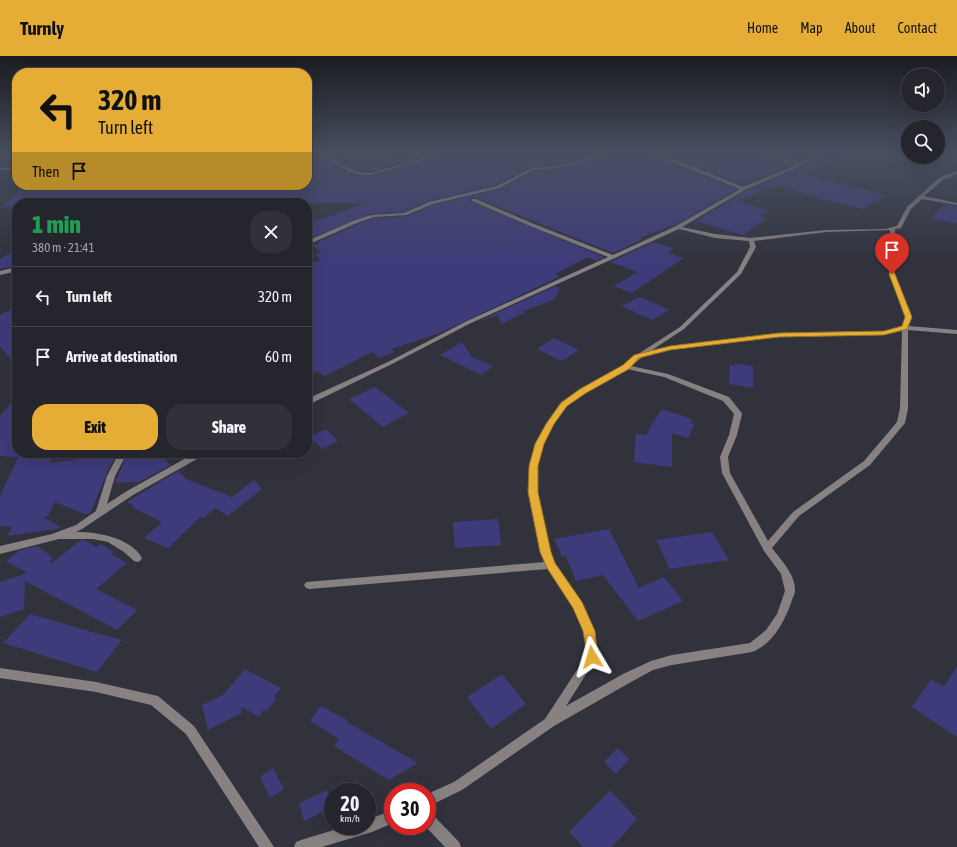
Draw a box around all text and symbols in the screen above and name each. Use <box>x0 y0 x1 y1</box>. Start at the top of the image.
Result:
text: Turnly <box>20 17 64 39</box>
text: Home <box>747 20 778 36</box>
text: Map <box>800 20 823 36</box>
text: About <box>845 20 876 36</box>
text: Contact <box>898 20 937 36</box>
map controls <box>901 68 945 164</box>
button: sound <box>901 68 945 112</box>
icon: left <box>32 84 84 136</box>
text: 320 m <box>98 84 161 116</box>
text: Turn left <box>98 117 153 138</box>
button: search <box>901 120 945 164</box>
icon: arrive <box>68 160 90 182</box>
text: Then <box>32 163 60 180</box>
text: 1 min <box>32 211 81 238</box>
button: close <box>250 211 292 253</box>
pin <box>875 233 909 274</box>
icon: arrive <box>881 239 903 261</box>
text: 380 m · 21:41 <box>32 240 95 255</box>
icon: left <box>32 286 54 308</box>
text: Turn left <box>66 288 112 305</box>
text: 320 m <box>258 288 292 305</box>
icon: arrive <box>32 346 54 368</box>
text: Arrive at destination <box>66 348 177 365</box>
text: 60 m <box>265 348 292 365</box>
button: Exit <box>32 404 158 450</box>
button: Share <box>166 404 292 450</box>
position arrow <box>571 636 613 678</box>
speed limit sign: 30 <box>384 783 436 835</box>
text: 20 <box>341 792 359 815</box>
text: km/h <box>340 813 360 824</box>

